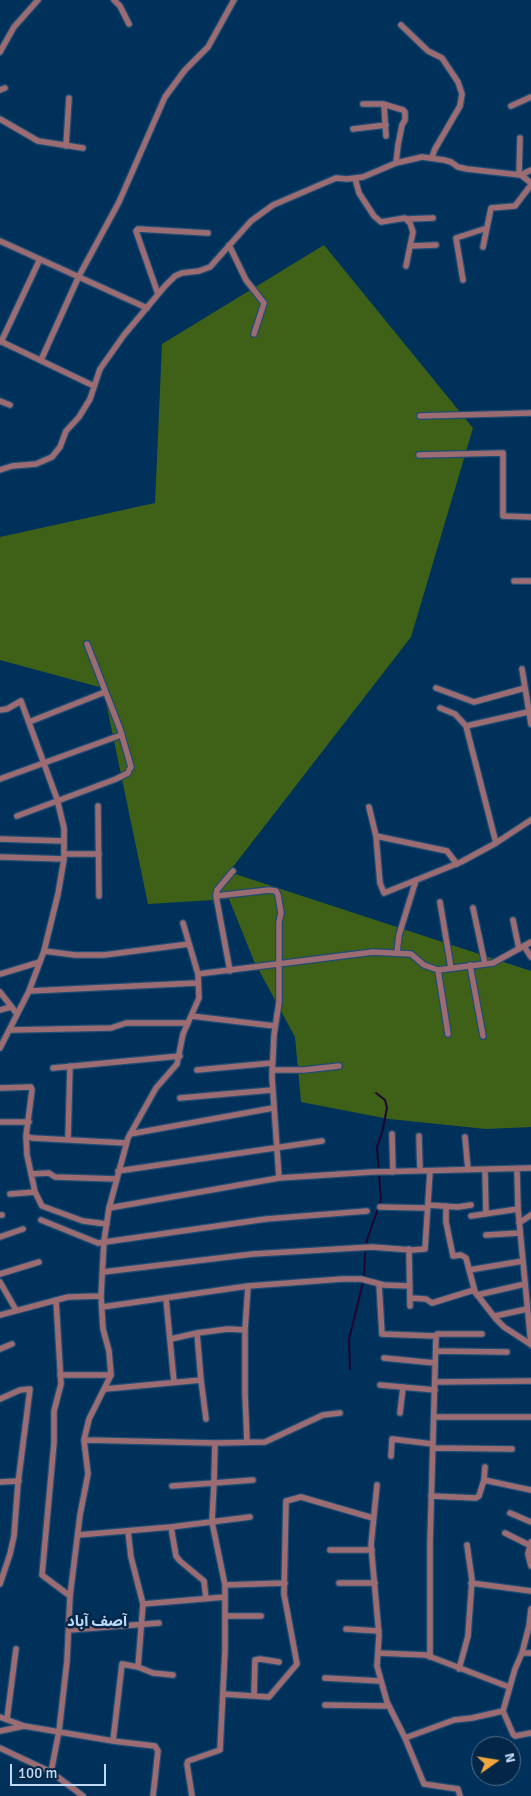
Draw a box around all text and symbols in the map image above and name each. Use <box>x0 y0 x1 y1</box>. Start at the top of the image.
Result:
district label: آصف آباد <box>67 1613 127 1631</box>
north arrow <box>471 1736 521 1786</box>
text: N <box>501 1751 520 1764</box>
scale bar <box>12 1754 109 1786</box>
text: 100 m <box>18 1764 58 1782</box>

